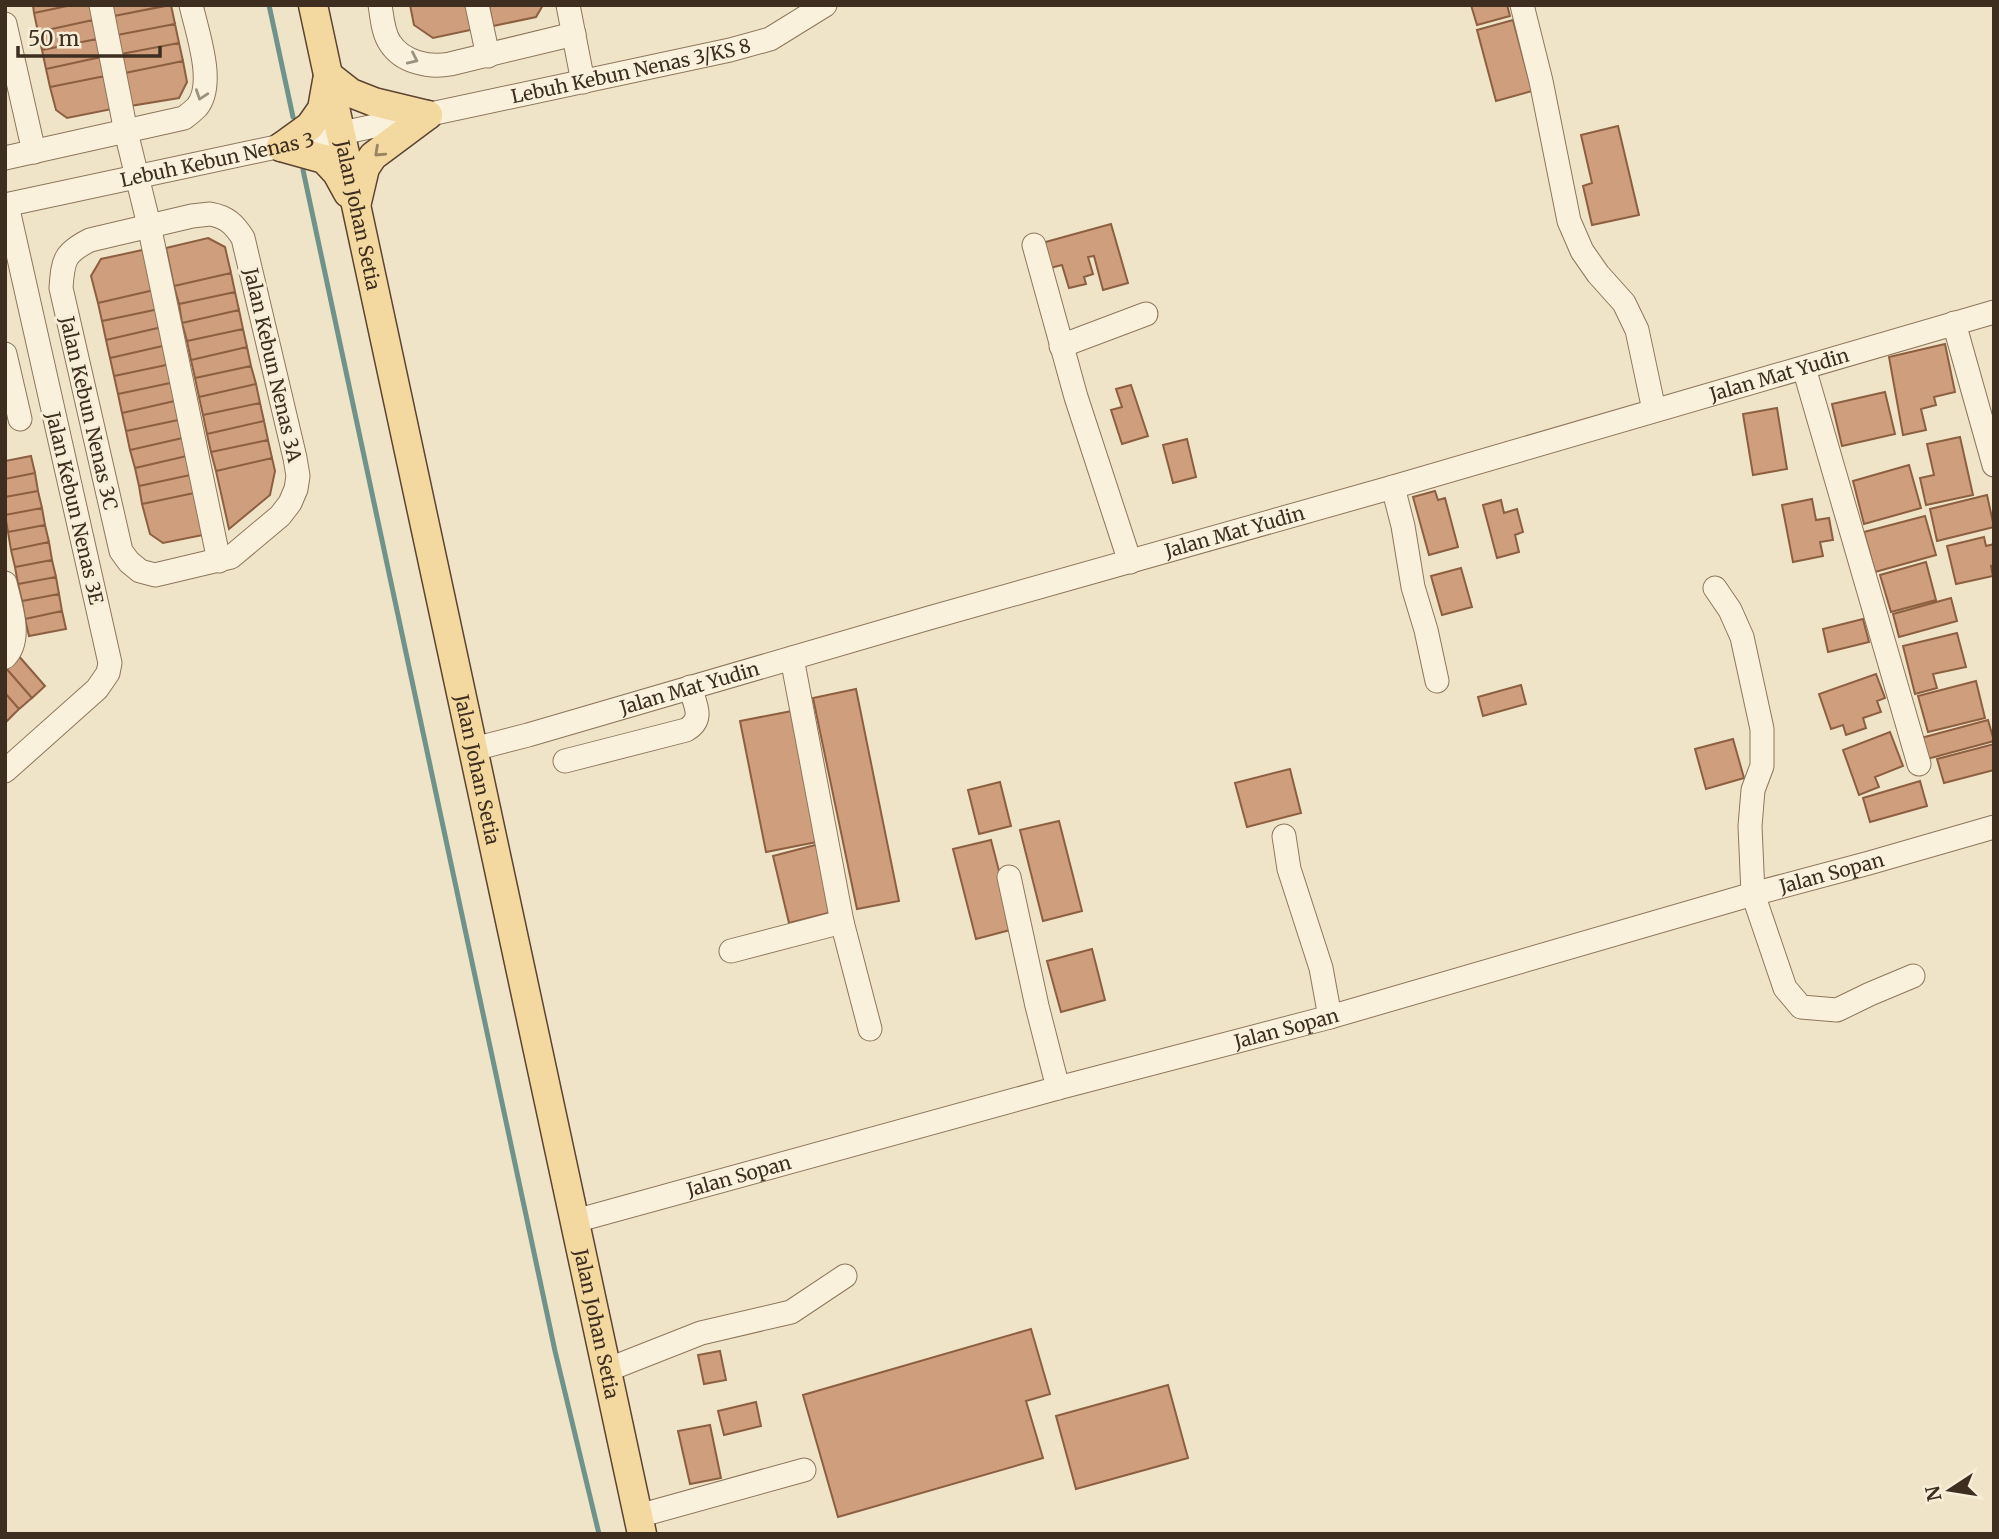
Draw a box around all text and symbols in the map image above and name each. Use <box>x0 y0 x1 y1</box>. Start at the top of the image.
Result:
scale bar <box>18 14 159 58</box>
text: 50 m <box>28 25 79 52</box>
street label: Lebuh Kebun Nenas 3/KS 8 <box>509 33 753 108</box>
one-way arrow <box>406 51 418 65</box>
one-way arrow <box>195 89 209 101</box>
street label: Lebuh Kebun Nenas 3 <box>118 127 316 192</box>
street label: Jalan Johan Setia <box>330 137 386 292</box>
one-way arrow <box>374 144 387 157</box>
street label: Jalan Kebun Nenas 3A <box>239 265 307 465</box>
street label: Jalan Kebun Nenas 3C <box>55 313 123 512</box>
street label: Jalan Mat Yudin <box>1706 343 1852 406</box>
street label: Jalan Kebun Nenas 3E <box>41 408 109 607</box>
street label: Jalan Mat Yudin <box>1161 500 1308 563</box>
street label: Jalan Mat Yudin <box>616 656 762 720</box>
street label: Jalan Johan Setia <box>449 691 505 847</box>
street label: Jalan Sopan <box>1776 847 1887 899</box>
street label: Jalan Sopan <box>1230 1003 1342 1054</box>
street label: Jalan Sopan <box>683 1150 794 1202</box>
street label: Jalan Johan Setia <box>569 1246 625 1401</box>
north arrow <box>1915 1455 1985 1525</box>
text: N <box>1920 1484 1947 1503</box>

